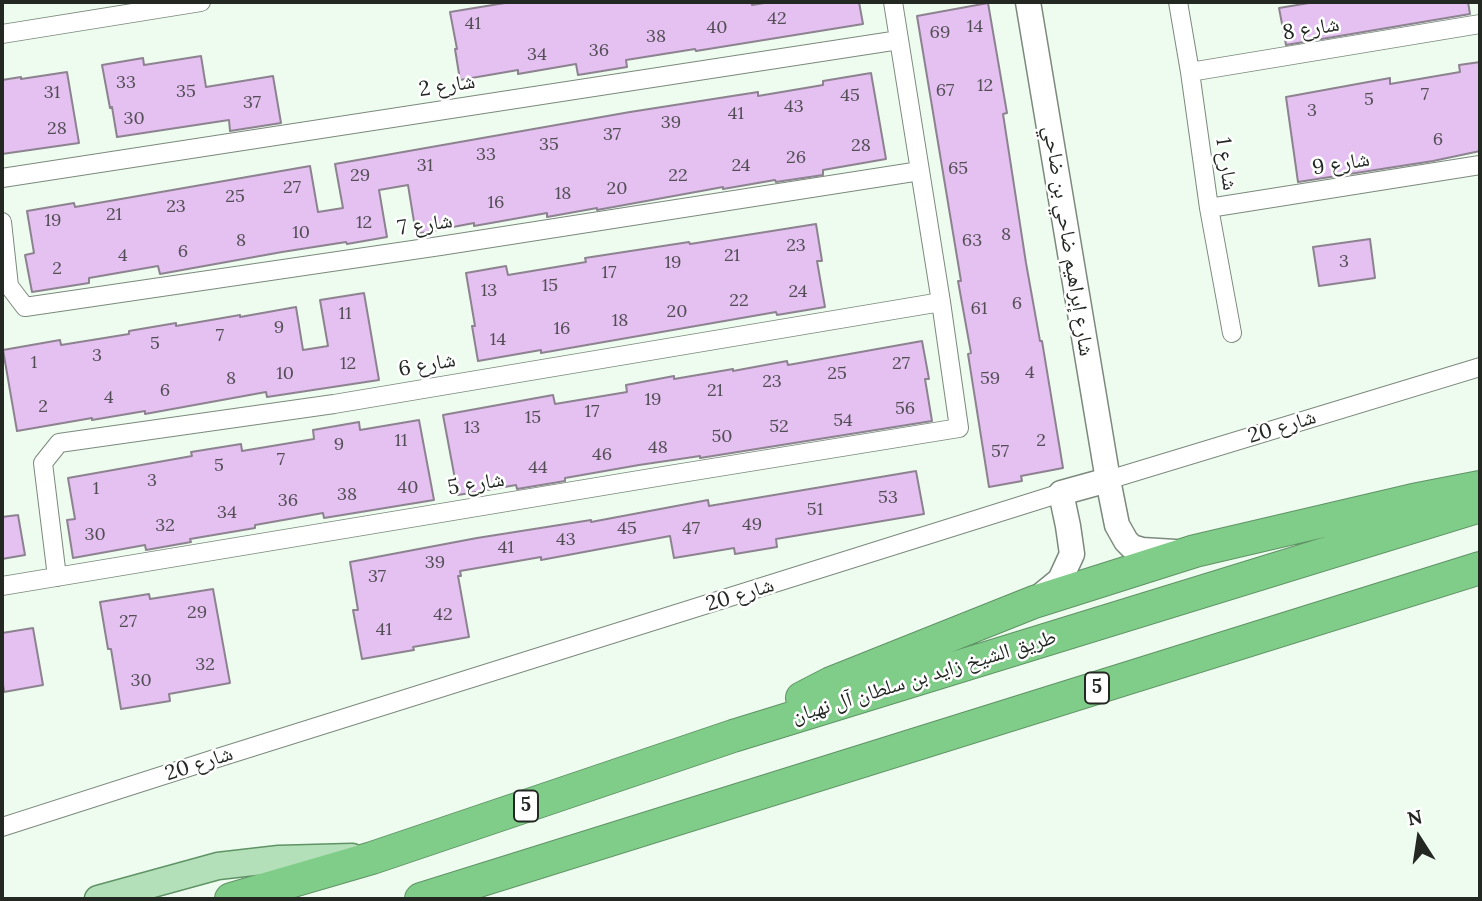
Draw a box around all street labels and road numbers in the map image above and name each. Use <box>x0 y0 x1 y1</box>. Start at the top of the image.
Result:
street label: شارع 8 <box>1281 12 1341 46</box>
street label: شارع 2 <box>417 69 477 103</box>
street label: شارع إبراهيم ضاحي بن ضاحي <box>1037 124 1099 358</box>
street label: شارع 1 <box>1210 136 1242 192</box>
street label: شارع 9 <box>1311 147 1371 181</box>
street label: شارع 7 <box>396 209 454 241</box>
street label: شارع 6 <box>396 348 458 382</box>
street label: شارع 20 <box>1245 405 1319 449</box>
street label: شارع 5 <box>446 467 506 501</box>
street label: شارع 20 <box>703 573 777 617</box>
street label: طريق الشيخ زايد بن سلطان آل نهيان <box>789 625 1059 729</box>
road number: 5 <box>1085 673 1109 704</box>
street label: شارع 20 <box>162 741 236 787</box>
road number: 5 <box>514 790 538 821</box>

